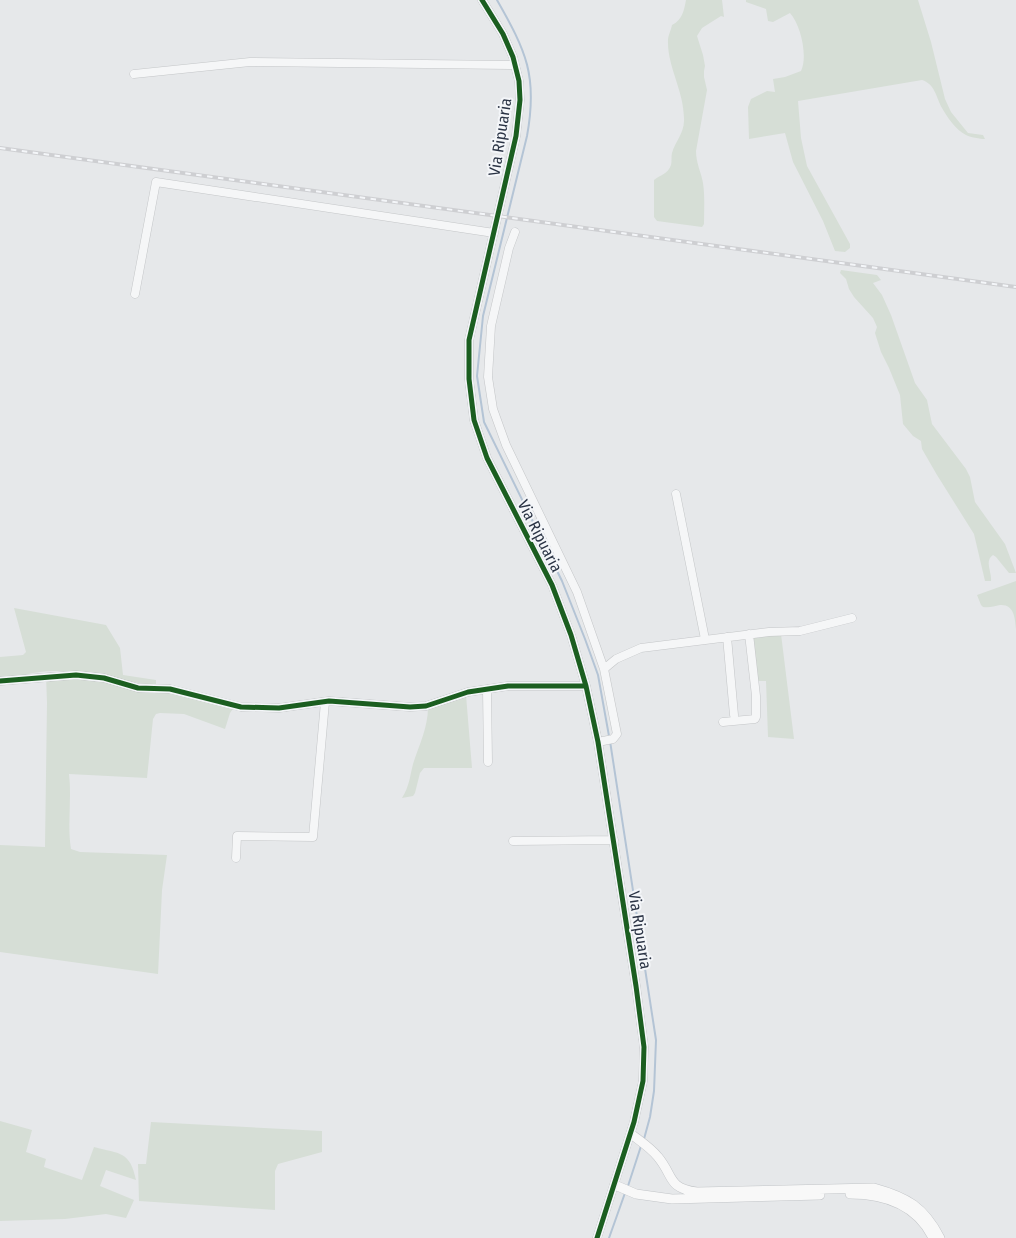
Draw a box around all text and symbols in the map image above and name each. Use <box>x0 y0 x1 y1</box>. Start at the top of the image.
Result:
street label: Via Ripuaria <box>484 96 516 177</box>
street label: Via Ripuaria <box>514 497 566 576</box>
street label: Via Ripuaria <box>624 890 656 971</box>

